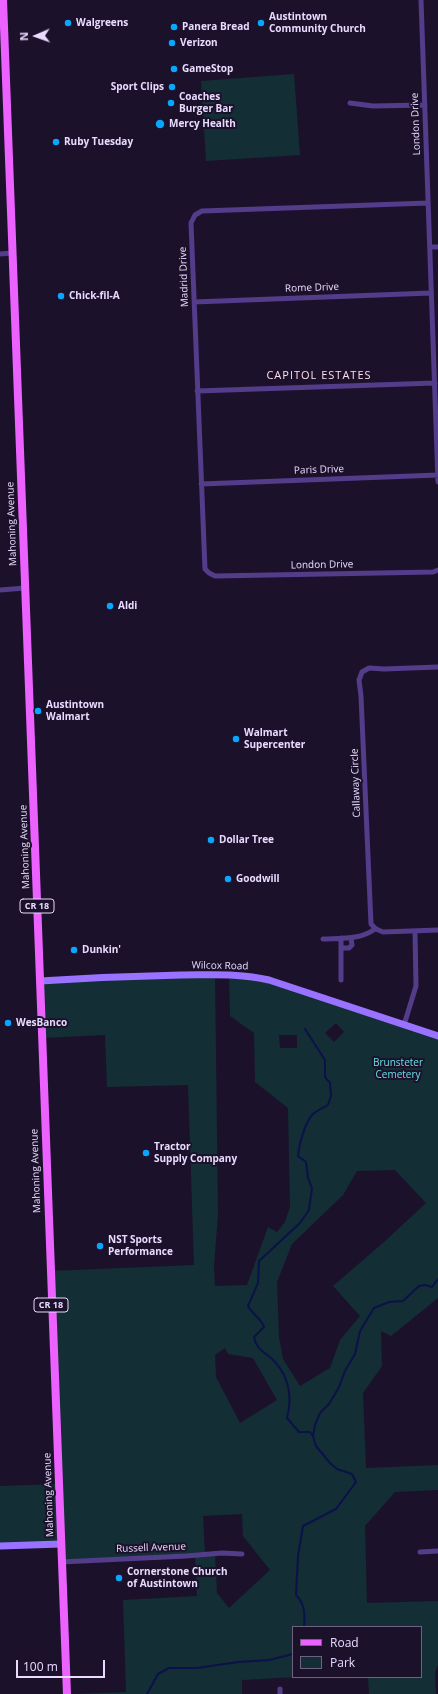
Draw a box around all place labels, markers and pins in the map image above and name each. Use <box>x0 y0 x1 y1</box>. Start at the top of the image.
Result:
place label: Austintown Community Church <box>269 11 366 34</box>
place label: Walgreens <box>76 17 128 29</box>
marker: Walgreens <box>63 18 73 28</box>
marker: Austintown Community Church <box>256 18 266 28</box>
place label: Panera Bread <box>182 21 250 33</box>
marker: Panera Bread <box>169 22 179 32</box>
place label: Verizon <box>180 37 218 49</box>
marker: Verizon <box>167 38 177 48</box>
place label: GameStop <box>182 63 233 75</box>
marker: GameStop <box>169 64 179 74</box>
place label: Sport Clips <box>111 81 164 93</box>
marker: Sport Clips <box>167 82 177 92</box>
place label: Coaches Burger Bar <box>179 91 233 114</box>
marker: Coaches Burger Bar <box>166 98 176 108</box>
marker: Mercy Health <box>154 118 166 130</box>
place label: Mercy Health <box>169 118 236 130</box>
place label: Ruby Tuesday <box>64 136 133 148</box>
marker: Ruby Tuesday <box>51 137 61 147</box>
place label: Chick-fil-A <box>69 290 120 302</box>
marker: Chick-fil-A <box>56 291 66 301</box>
place label: Aldi <box>118 600 137 612</box>
marker: Aldi <box>105 601 115 611</box>
place label: Austintown Walmart <box>46 699 104 722</box>
marker: Austintown Walmart <box>33 706 43 716</box>
place label: Walmart Supercenter <box>244 727 305 750</box>
marker: Walmart Supercenter <box>231 734 241 744</box>
place label: Dollar Tree <box>219 834 274 846</box>
marker: Dollar Tree <box>206 835 216 845</box>
place label: Goodwill <box>236 873 280 885</box>
marker: Goodwill <box>223 874 233 884</box>
place label: Dunkin' <box>82 944 121 956</box>
marker: Dunkin' <box>69 945 79 955</box>
place label: WesBanco <box>16 1017 67 1029</box>
marker: WesBanco <box>3 1018 13 1028</box>
place label: Tractor Supply Company <box>154 1141 237 1164</box>
marker: Tractor Supply Company <box>141 1148 151 1158</box>
place label: NST Sports Performance <box>108 1234 173 1258</box>
marker: NST Sports Performance <box>95 1241 105 1251</box>
place label: Cornerstone Church of Austintown <box>127 1566 227 1590</box>
marker: Cornerstone Church of Austintown <box>114 1573 124 1583</box>

